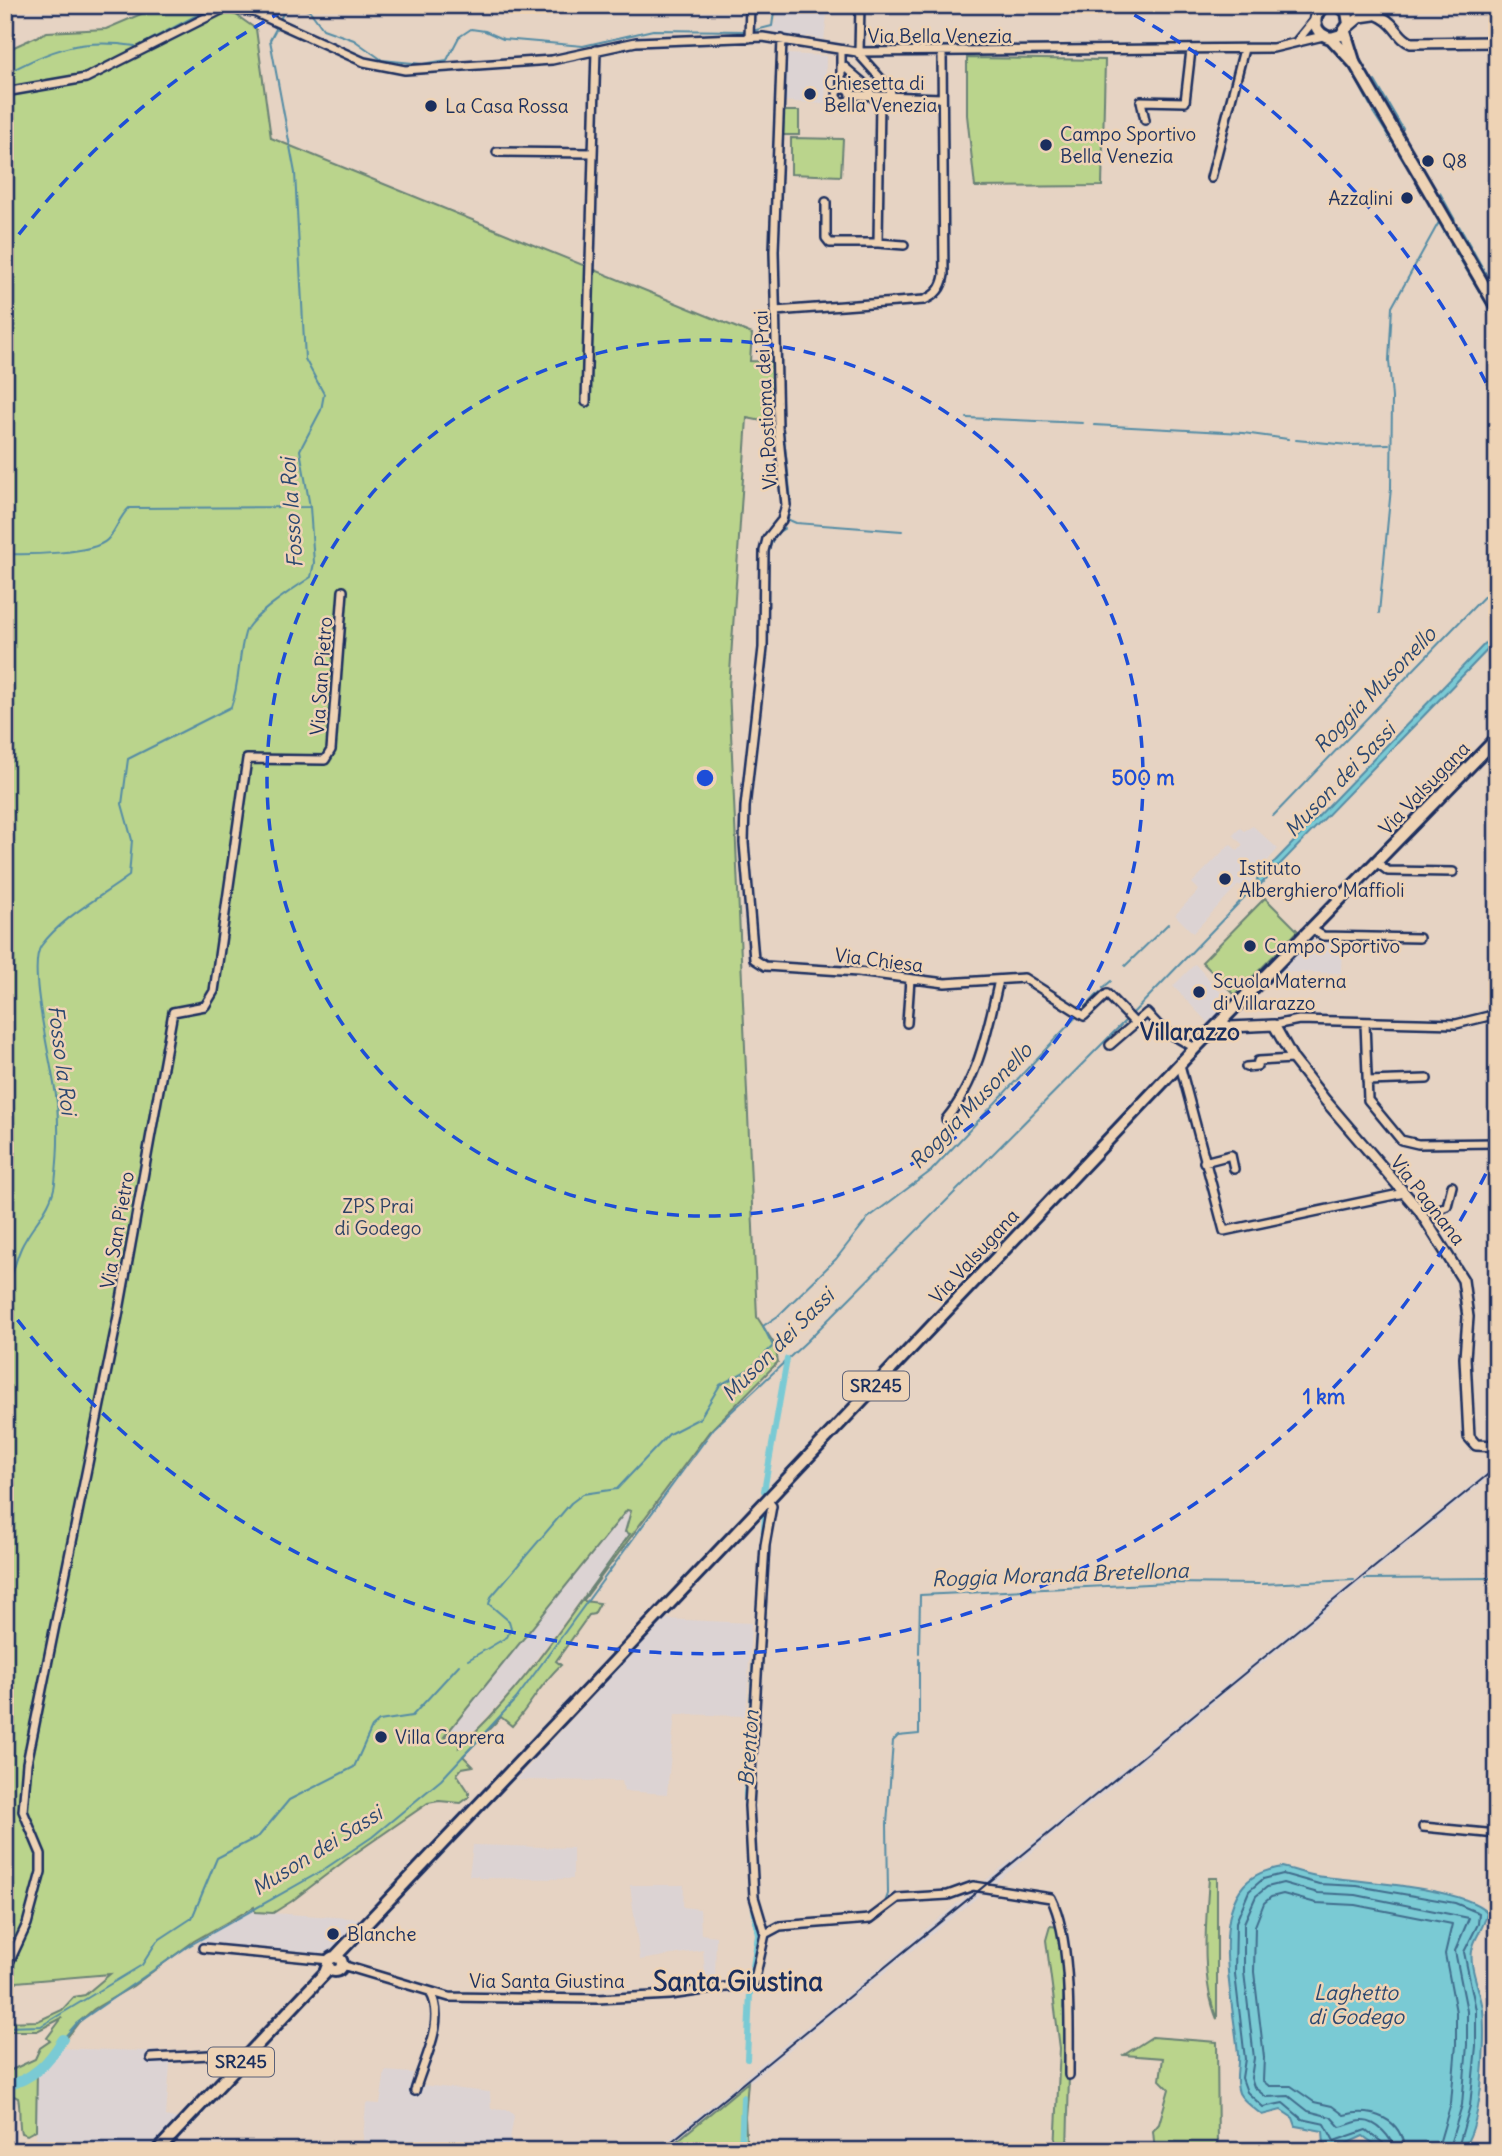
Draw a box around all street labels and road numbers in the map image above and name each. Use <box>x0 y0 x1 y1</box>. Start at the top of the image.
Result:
street label: Via Bella Venezia <box>868 24 1013 48</box>
street label: Via Postioma dei Prai <box>748 310 782 490</box>
street label: Via San Pietro <box>305 616 337 736</box>
street label: Via Valsugana <box>1373 736 1475 840</box>
street label: Via Chiesa <box>833 943 925 977</box>
street label: Via Pagnana <box>1385 1150 1471 1250</box>
street label: Via San Pietro <box>95 1169 139 1291</box>
street label: Via Valsugana <box>924 1204 1024 1308</box>
road number: SR245 <box>843 1372 909 1400</box>
street label: Via Santa Giustina <box>469 1969 625 1993</box>
road number: SR245 <box>208 2048 274 2076</box>

